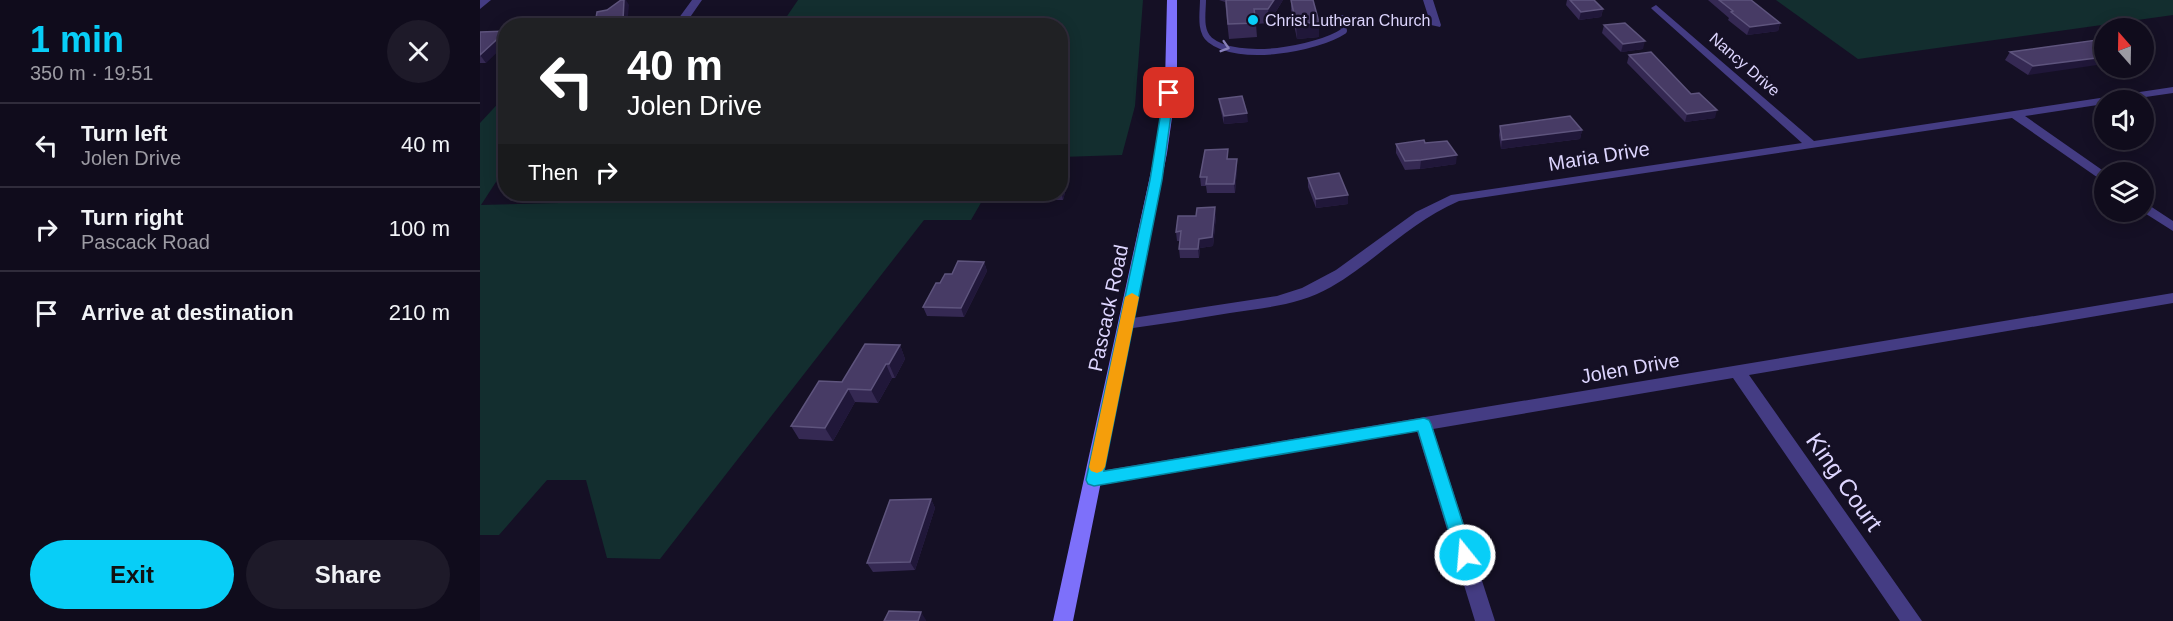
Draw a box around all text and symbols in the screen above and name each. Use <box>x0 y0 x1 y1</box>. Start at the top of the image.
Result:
place label: Christ Lutheran Church <box>1265 12 1430 29</box>
marker: Christ Lutheran Church <box>1246 13 1260 27</box>
north arrow <box>2094 18 2154 78</box>
map controls <box>2094 18 2154 222</box>
text: 1 min <box>30 19 124 60</box>
button: close <box>387 20 450 83</box>
street label: Nancy Drive <box>1706 29 1783 99</box>
one-way arrow <box>1219 40 1230 52</box>
icon: left <box>528 42 606 120</box>
text: 40 m <box>627 42 723 89</box>
text: 350 m · 19:51 <box>30 62 153 84</box>
pin <box>1143 67 1194 118</box>
icon: arrive <box>1152 76 1185 109</box>
button: sound <box>2094 90 2154 150</box>
text: Jolen Drive <box>627 91 762 121</box>
text: Turn left <box>81 121 167 146</box>
icon: left <box>30 129 63 162</box>
text: 40 m <box>401 132 450 157</box>
street label: Maria Drive <box>1547 137 1651 175</box>
text: Jolen Drive <box>81 147 181 169</box>
icon: right <box>590 156 623 189</box>
text: Then <box>528 160 578 185</box>
button: layers <box>2094 162 2154 222</box>
text: Turn right <box>81 205 183 230</box>
icon: right <box>30 213 63 246</box>
text: 100 m <box>389 216 450 241</box>
text: Pascack Road <box>81 231 210 253</box>
street label: Pascack Road <box>1084 243 1132 373</box>
icon: arrive <box>30 297 63 330</box>
text: Arrive at destination <box>81 300 294 325</box>
text: 210 m <box>389 300 450 325</box>
street label: Jolen Drive <box>1579 348 1681 388</box>
street label: King Court <box>1801 428 1888 536</box>
position arrow <box>1433 523 1497 587</box>
button: Exit <box>30 540 234 609</box>
button: Share <box>246 540 450 609</box>

